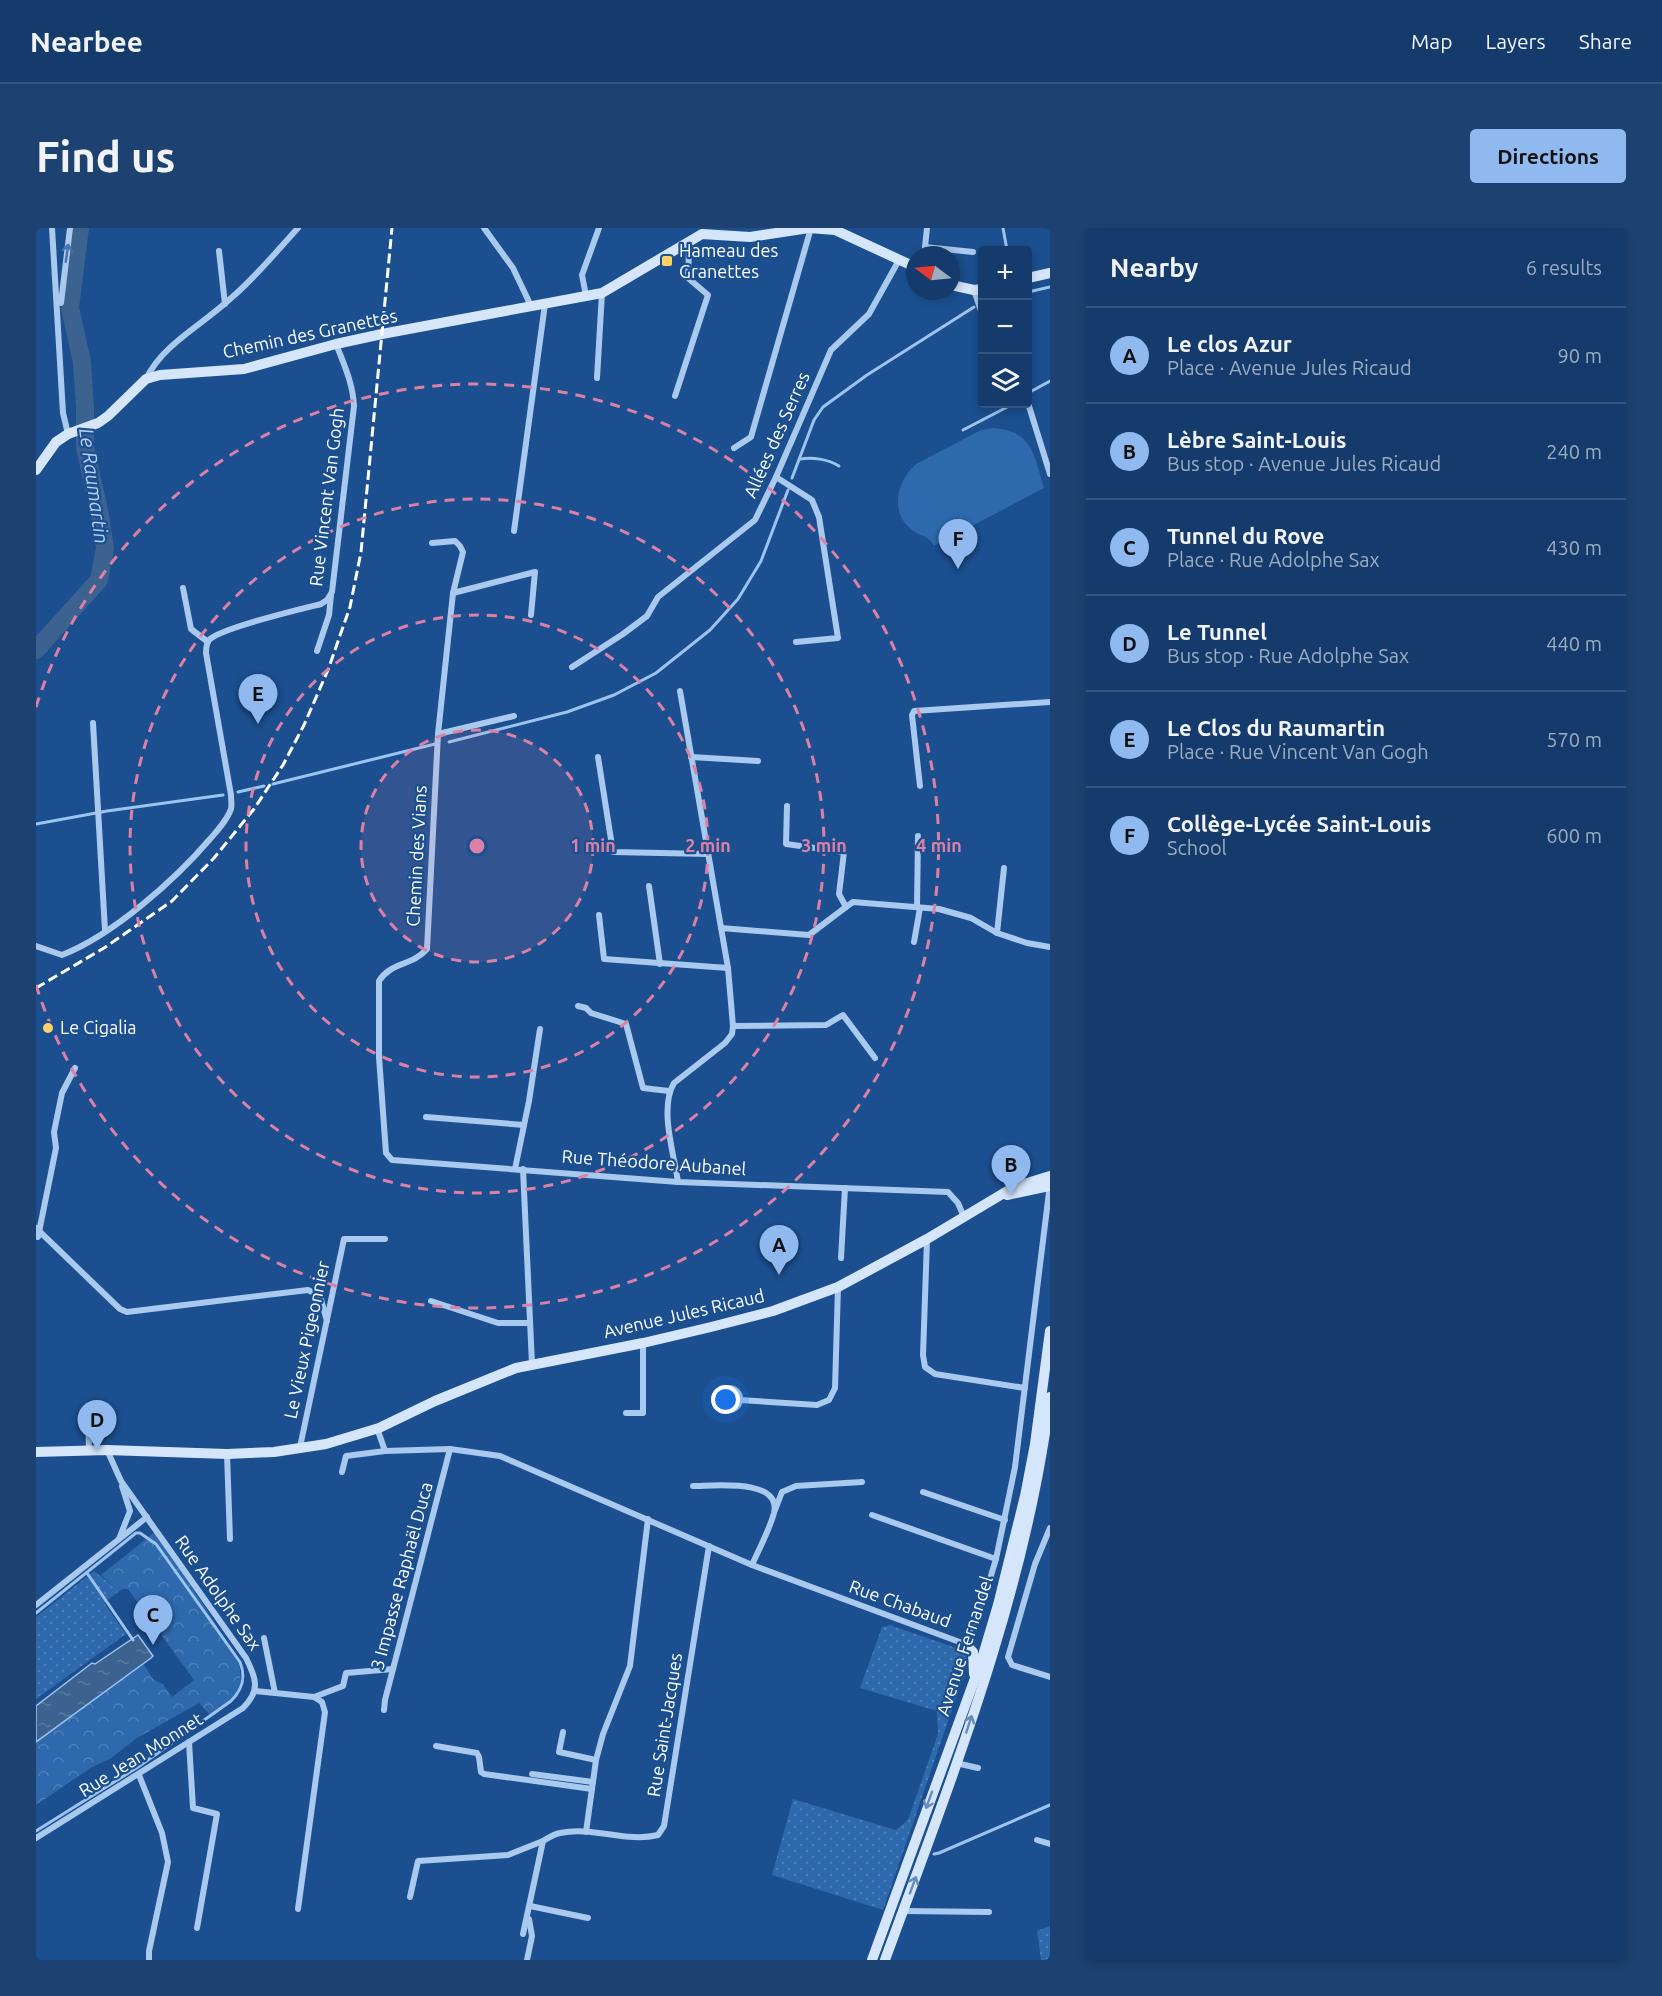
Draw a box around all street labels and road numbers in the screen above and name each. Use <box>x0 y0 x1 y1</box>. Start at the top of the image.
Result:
street label: Chemin des Granettes <box>221 305 399 361</box>
street label: Allées des Serres <box>739 368 813 501</box>
street label: Rue Vincent Van Gogh <box>305 406 347 587</box>
street label: Chemin des Vians <box>402 785 430 927</box>
street label: Rue Théodore Aubanel <box>561 1146 747 1178</box>
street label: Le Vieux Pigeonnier <box>280 1259 333 1420</box>
street label: Avenue Jules Ricaud <box>601 1285 766 1341</box>
street label: 3 Impasse Raphaël Duca <box>366 1480 436 1672</box>
street label: Rue Adolphe Sax <box>172 1531 266 1654</box>
street label: Avenue Fernandel <box>932 1573 996 1718</box>
street label: Rue Chabaud <box>847 1575 954 1631</box>
street label: Rue Saint-Jacques <box>643 1651 685 1798</box>
street label: Rue Jean Monnet <box>75 1708 206 1800</box>

